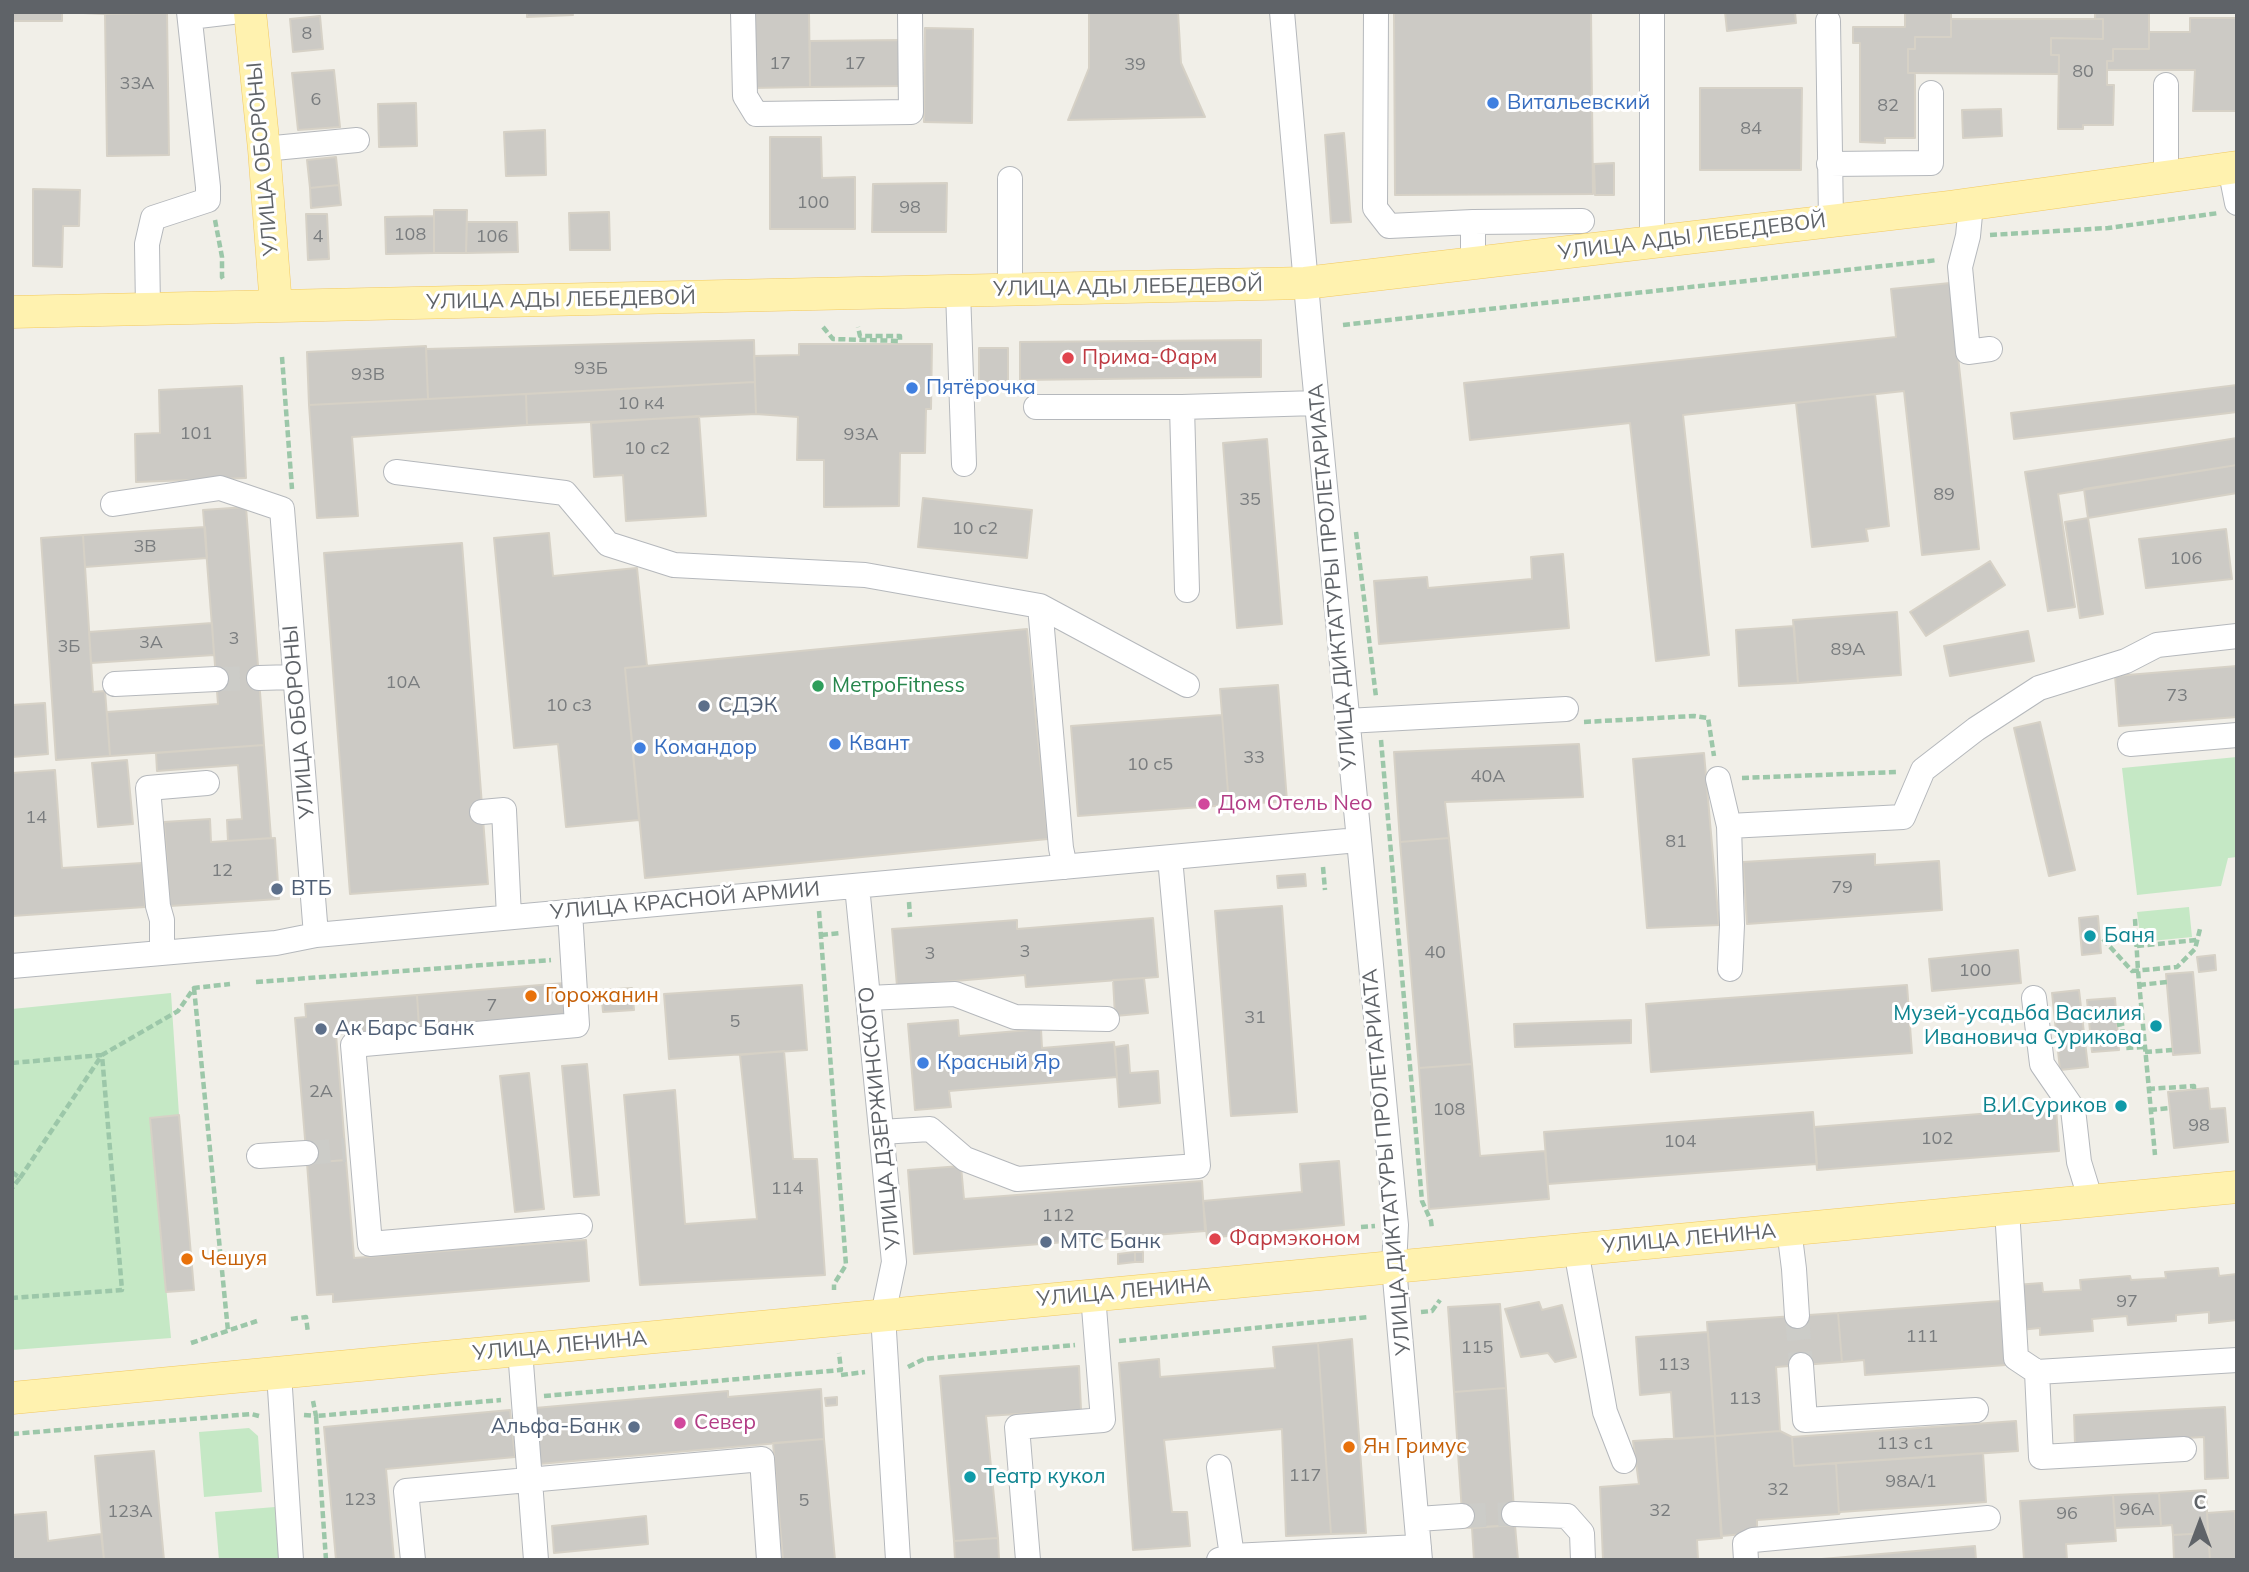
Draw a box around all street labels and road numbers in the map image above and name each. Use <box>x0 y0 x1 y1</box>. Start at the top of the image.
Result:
street label: УЛИЦА ОБОРОНЫ <box>242 61 284 257</box>
street label: УЛИЦА АДЫ ЛЕБЕДЕВОЙ <box>1557 208 1827 266</box>
street label: УЛИЦА АДЫ ЛЕБЕДЕВОЙ <box>993 272 1263 302</box>
street label: УЛИЦА АДЫ ЛЕБЕДЕВОЙ <box>426 285 696 315</box>
street label: УЛИЦА ДИКТАТУРЫ ПРОЛЕТАРИАТА <box>1304 383 1362 771</box>
street label: УЛИЦА ОБОРОНЫ <box>278 624 320 820</box>
street label: УЛИЦА КРАСНОЙ АРМИИ <box>549 877 821 925</box>
street label: УЛИЦА ДИКТАТУРЫ ПРОЛЕТАРИАТА <box>1358 968 1416 1356</box>
street label: УЛИЦА ДЗЕРЖИНСКОГО <box>854 985 906 1251</box>
street label: УЛИЦА ЛЕНИНА <box>1601 1219 1777 1259</box>
street label: УЛИЦА ЛЕНИНА <box>1036 1272 1212 1312</box>
street label: УЛИЦА ЛЕНИНА <box>472 1326 648 1366</box>

